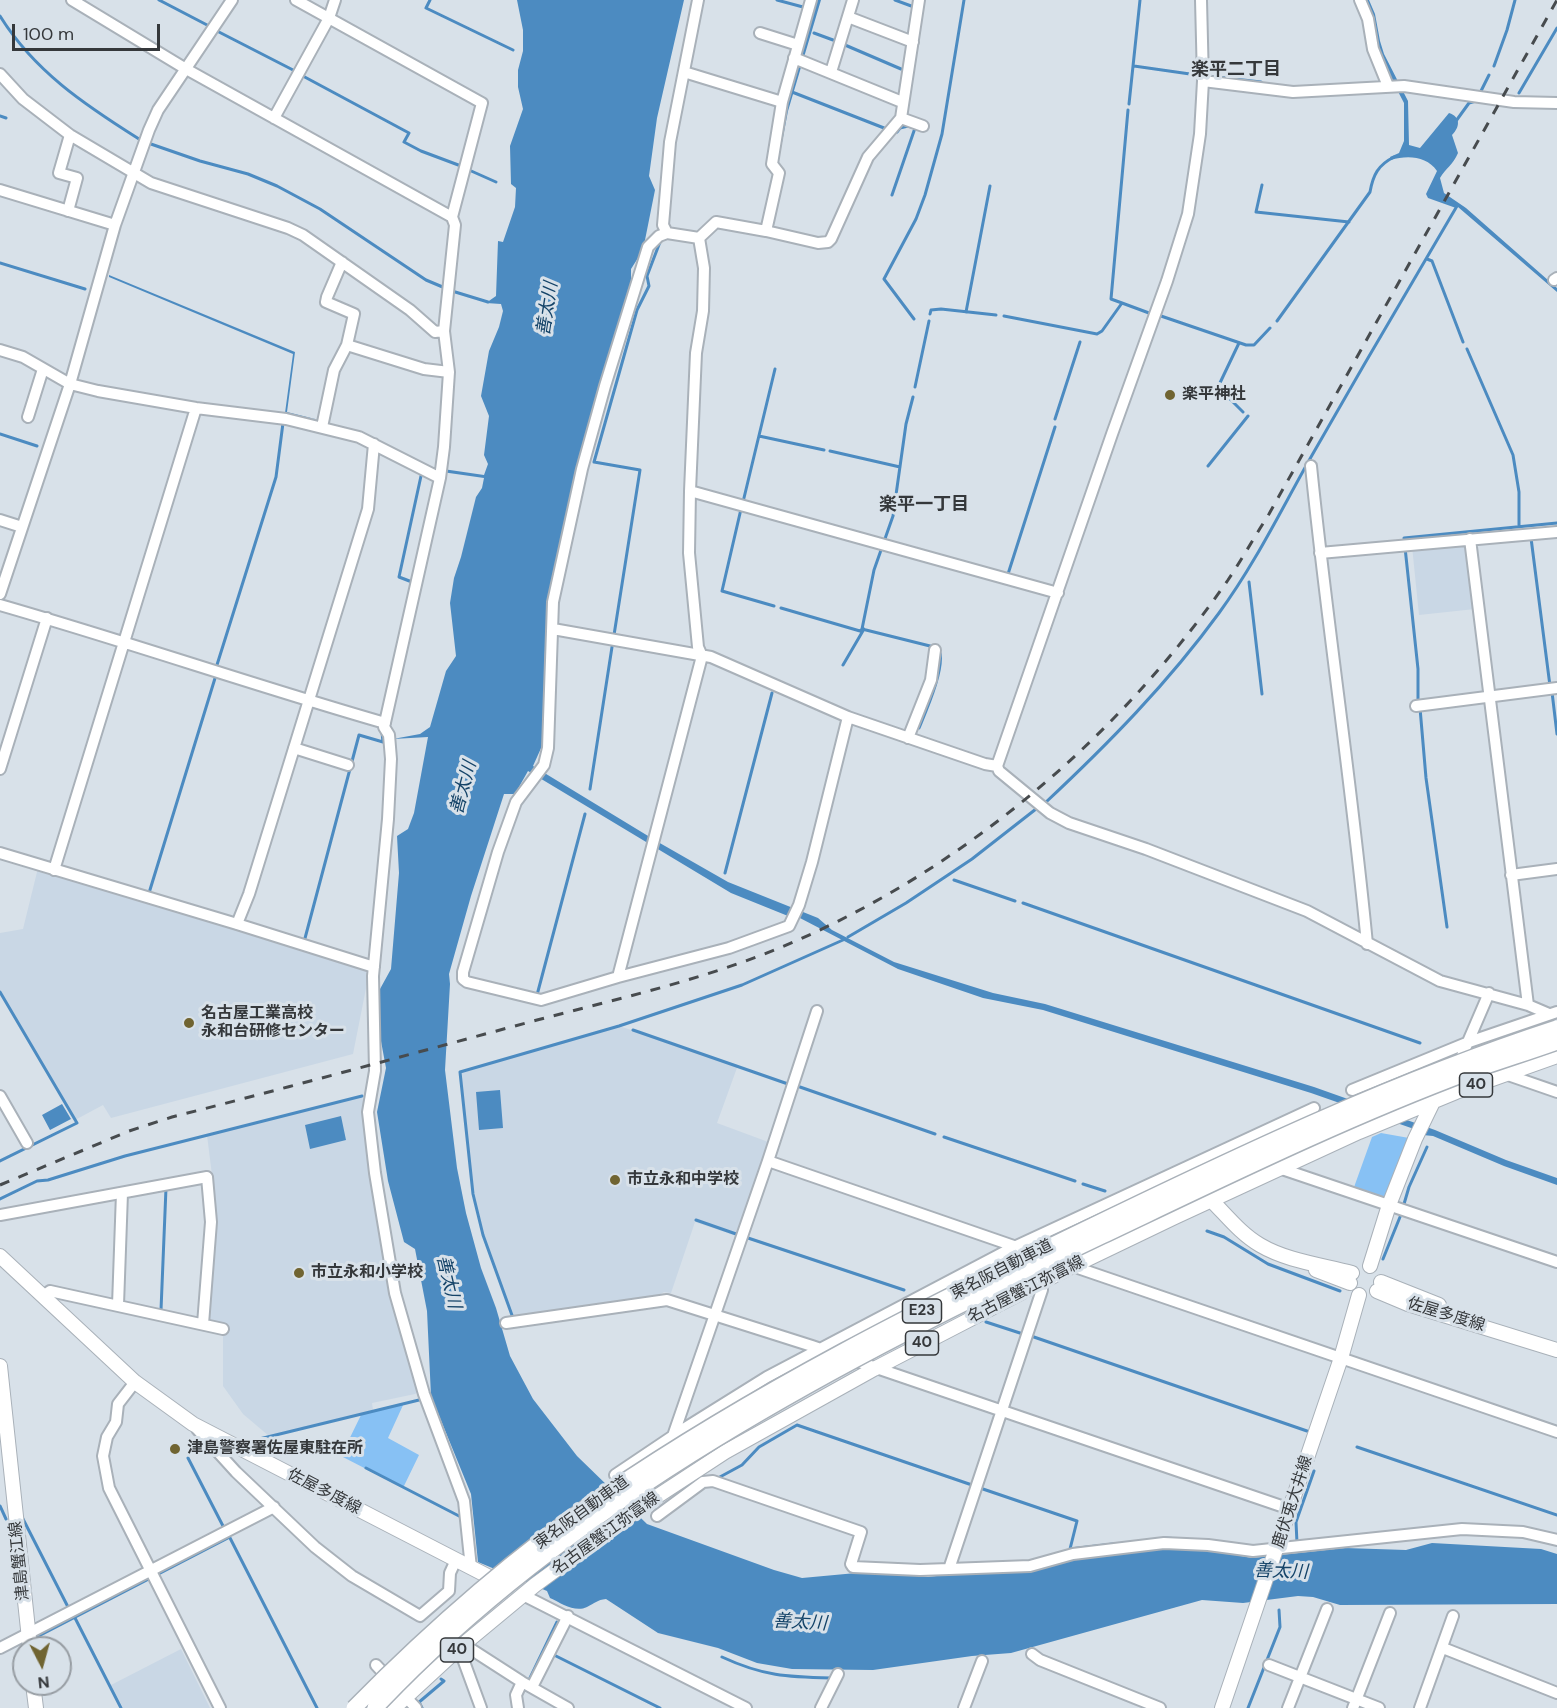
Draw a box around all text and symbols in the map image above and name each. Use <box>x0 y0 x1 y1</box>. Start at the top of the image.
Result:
scale bar <box>15 12 164 50</box>
text: 100 m <box>23 22 74 46</box>
district label: 楽平二丁目 <box>1191 59 1281 81</box>
water label: 善太川 <box>533 281 563 337</box>
place label: 楽平神社 <box>1182 385 1246 405</box>
marker: 楽平神社 <box>1163 388 1177 402</box>
district label: 楽平一丁目 <box>879 494 969 516</box>
water label: 善太川 <box>447 759 481 817</box>
place label: 名古屋工業高校 永和台研修センター <box>201 1004 345 1042</box>
marker: 名古屋工業高校 永和台研修センター <box>182 1016 196 1030</box>
road number: 40 <box>1460 1073 1492 1097</box>
place label: 市立永和中学校 <box>627 1170 739 1190</box>
marker: 市立永和中学校 <box>608 1173 622 1187</box>
street label: 東名阪自動車道 <box>948 1236 1056 1304</box>
street label: 名古屋蟹江弥富線 <box>965 1252 1087 1328</box>
water label: 善太川 <box>431 1253 465 1311</box>
place label: 市立永和小学校 <box>311 1263 423 1283</box>
marker: 市立永和小学校 <box>292 1266 306 1280</box>
street label: 佐屋多度線 <box>1405 1294 1487 1336</box>
road number: E23 <box>902 1299 942 1323</box>
road number: 40 <box>906 1331 938 1355</box>
place label: 津島警察署佐屋東駐在所 <box>187 1439 363 1459</box>
marker: 津島警察署佐屋東駐在所 <box>168 1442 182 1456</box>
street label: 鹿伏兎大井線 <box>1269 1453 1317 1551</box>
street label: 佐屋多度線 <box>284 1465 364 1519</box>
street label: 東名阪自動車道 <box>531 1472 633 1554</box>
street label: 名古屋蟹江弥富線 <box>549 1489 663 1579</box>
street label: 津島蟹江線 <box>6 1520 34 1602</box>
water label: 善太川 <box>1254 1560 1308 1584</box>
water label: 善太川 <box>772 1611 828 1635</box>
north arrow <box>12 1636 72 1696</box>
road number: 40 <box>440 1638 474 1662</box>
text: N <box>37 1671 51 1693</box>

